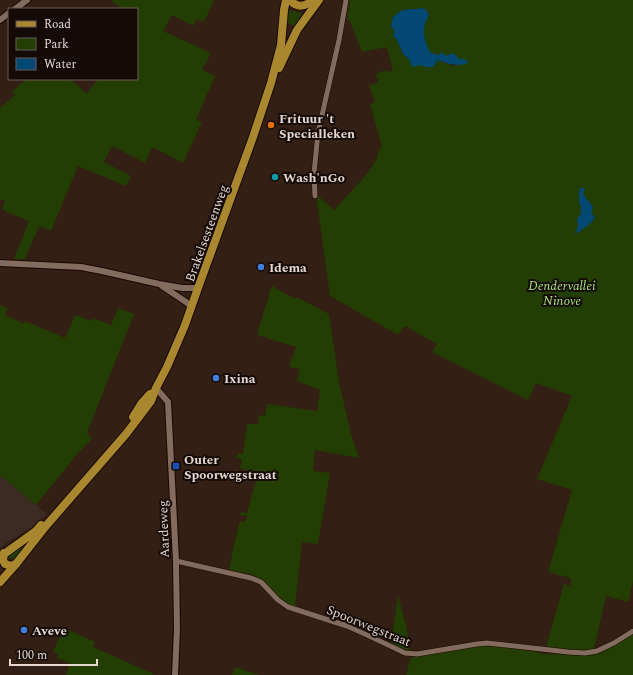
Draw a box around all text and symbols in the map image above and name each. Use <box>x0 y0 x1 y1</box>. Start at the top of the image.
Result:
legend <box>8 8 138 80</box>
text: Road <box>44 15 71 34</box>
text: Park <box>44 35 69 54</box>
text: Water <box>44 55 76 74</box>
place label: Frituur 't Specialleken <box>279 109 355 144</box>
marker: Frituur 't Specialleken <box>266 120 276 130</box>
place label: Wash'nGo <box>283 168 345 188</box>
marker: Wash'nGo <box>270 172 280 182</box>
street label: Brakelsesteenweg <box>180 182 234 285</box>
place label: Idema <box>269 258 307 278</box>
marker: Idema <box>256 262 266 272</box>
park label: Dendervallei Ninove <box>528 276 596 311</box>
place label: Ixina <box>224 369 256 389</box>
marker: Ixina <box>211 373 221 383</box>
place label: Outer Spoorwegstraat <box>184 450 277 485</box>
marker: Outer Spoorwegstraat <box>171 461 181 471</box>
street label: Aardeweg <box>153 500 175 558</box>
street label: Spoorwegstraat <box>323 600 414 652</box>
place label: Aveve <box>32 621 67 641</box>
marker: Aveve <box>19 625 29 635</box>
scale bar <box>10 641 97 667</box>
text: 100 m <box>16 646 47 665</box>

